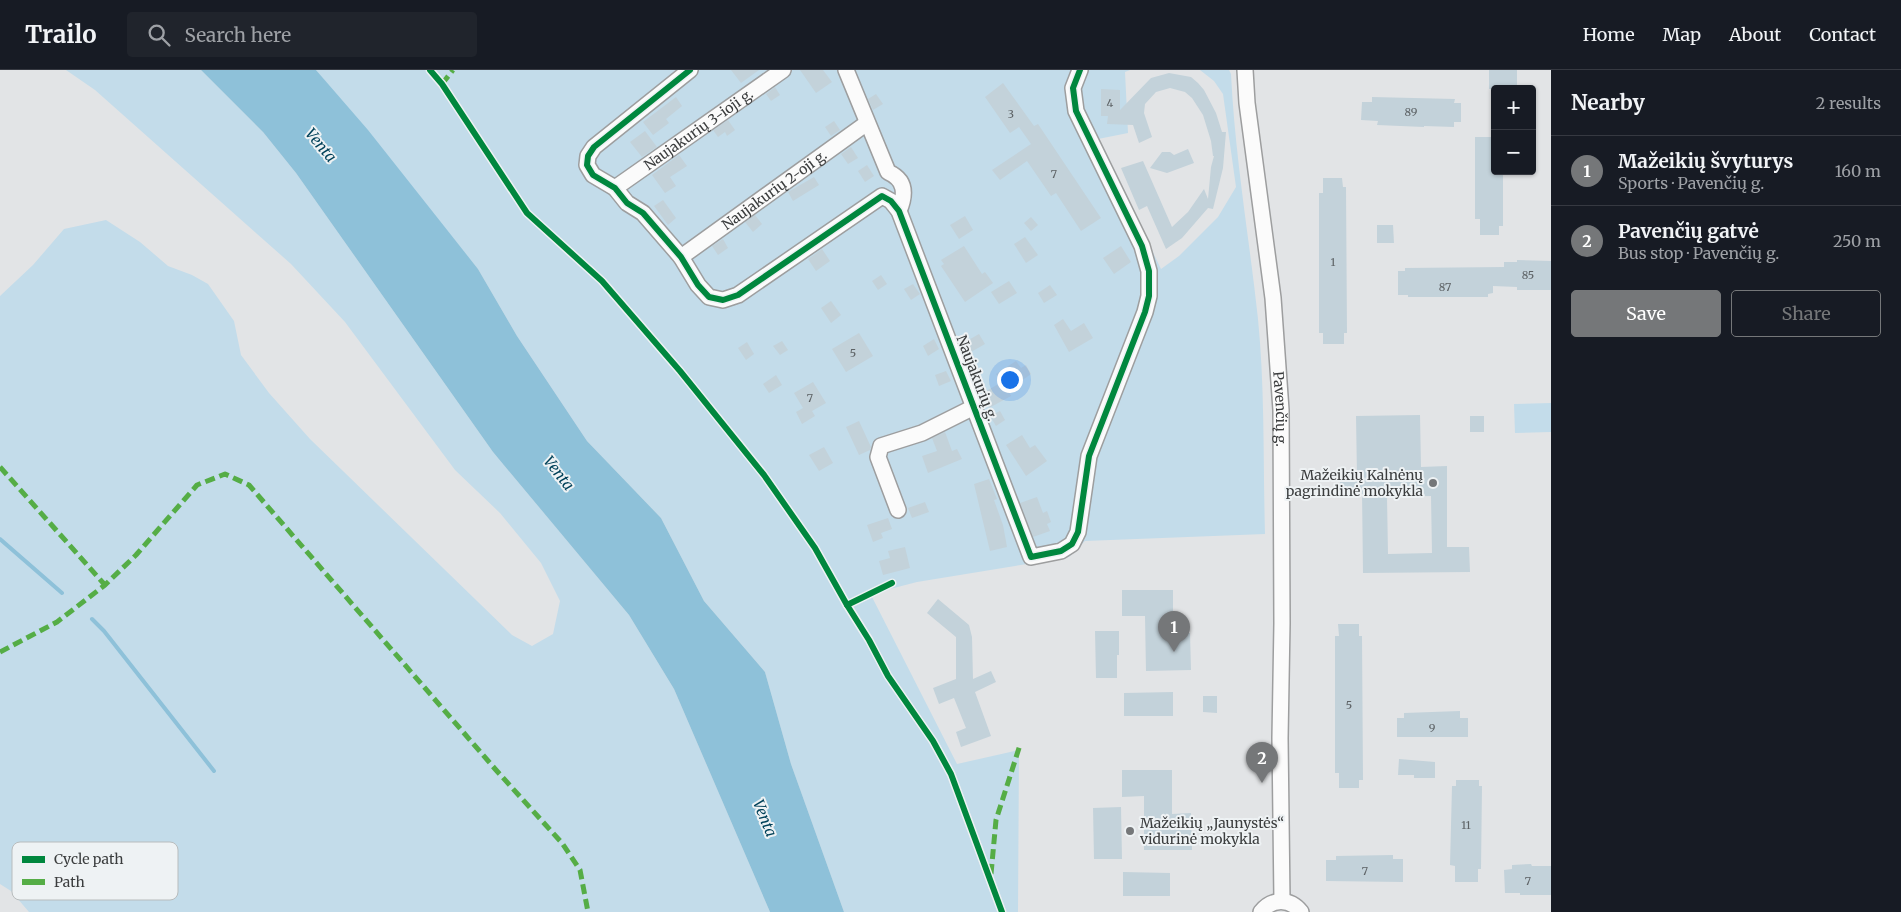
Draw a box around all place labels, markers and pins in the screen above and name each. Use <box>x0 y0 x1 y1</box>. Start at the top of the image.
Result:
place label: Mažeikių Kalnėnų pagrindinė mokykla <box>1286 466 1423 500</box>
marker: Mažeikių Kalnėnų pagrindinė mokykla <box>1427 477 1439 489</box>
pin: 1 <box>1158 611 1190 652</box>
pin: 2 <box>1246 742 1278 783</box>
place label: Mažeikių „Jaunystės“ vidurinė mokykla <box>1139 814 1284 848</box>
marker: Mažeikių „Jaunystės“ vidurinė mokykla <box>1124 825 1136 837</box>

